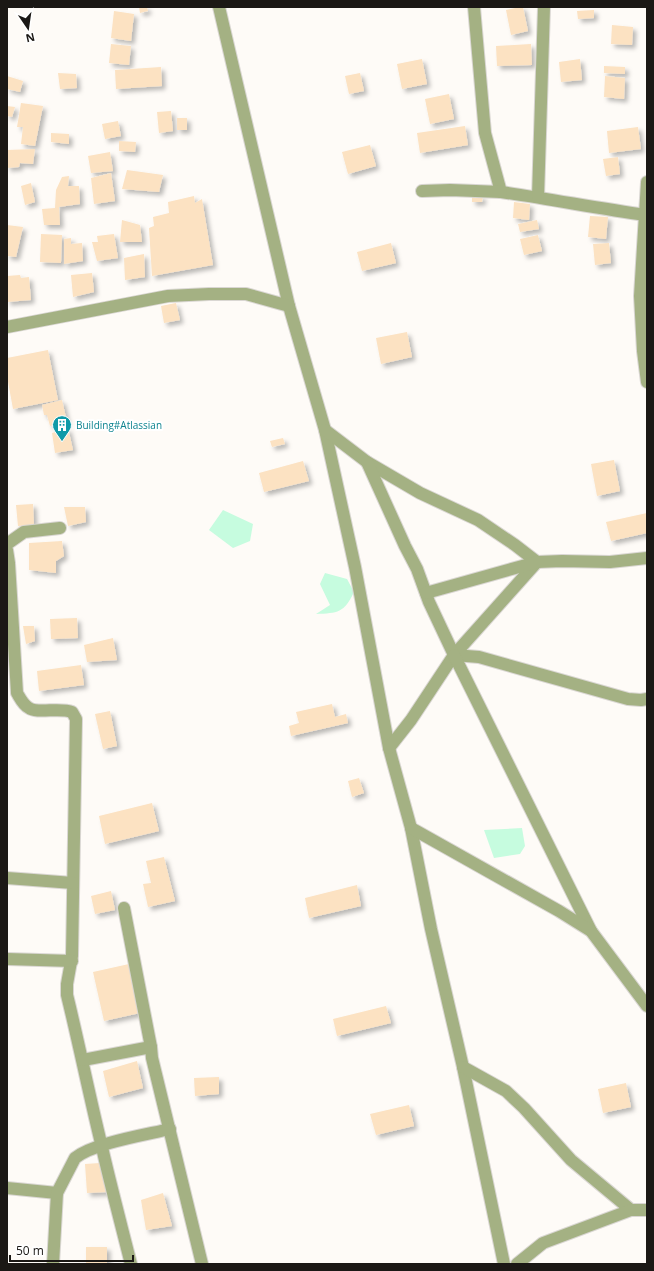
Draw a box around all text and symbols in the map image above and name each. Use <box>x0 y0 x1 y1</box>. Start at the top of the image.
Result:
north arrow <box>8 8 48 48</box>
text: N <box>24 30 36 47</box>
building icon: Building#Atlassian <box>51 414 73 442</box>
place label: Building#Atlassian <box>76 418 162 432</box>
scale bar <box>10 1237 133 1263</box>
text: 50 m <box>16 1242 44 1259</box>

